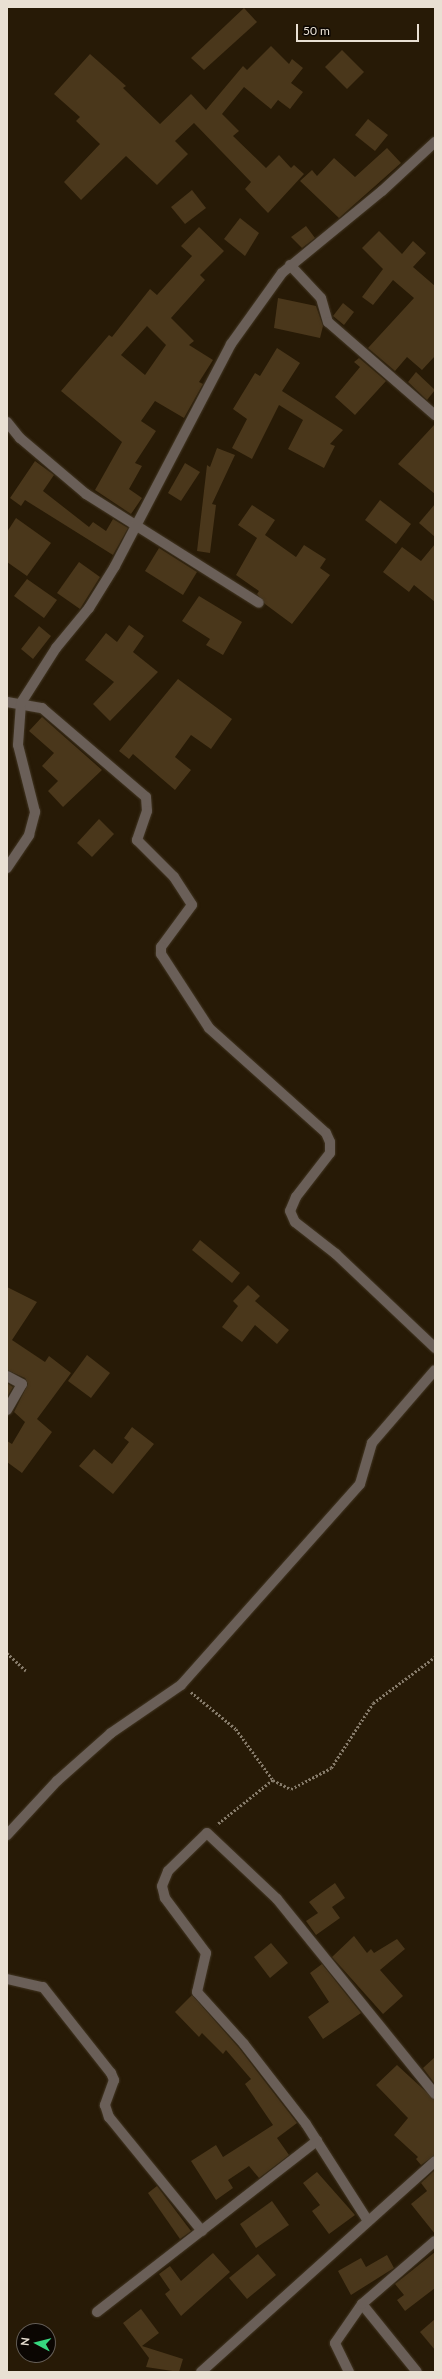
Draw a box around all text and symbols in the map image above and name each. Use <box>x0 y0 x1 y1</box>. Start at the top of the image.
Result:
scale bar <box>298 16 421 42</box>
text: 50 m <box>303 23 330 38</box>
north arrow <box>16 2323 56 2363</box>
text: N <box>18 2337 32 2347</box>

